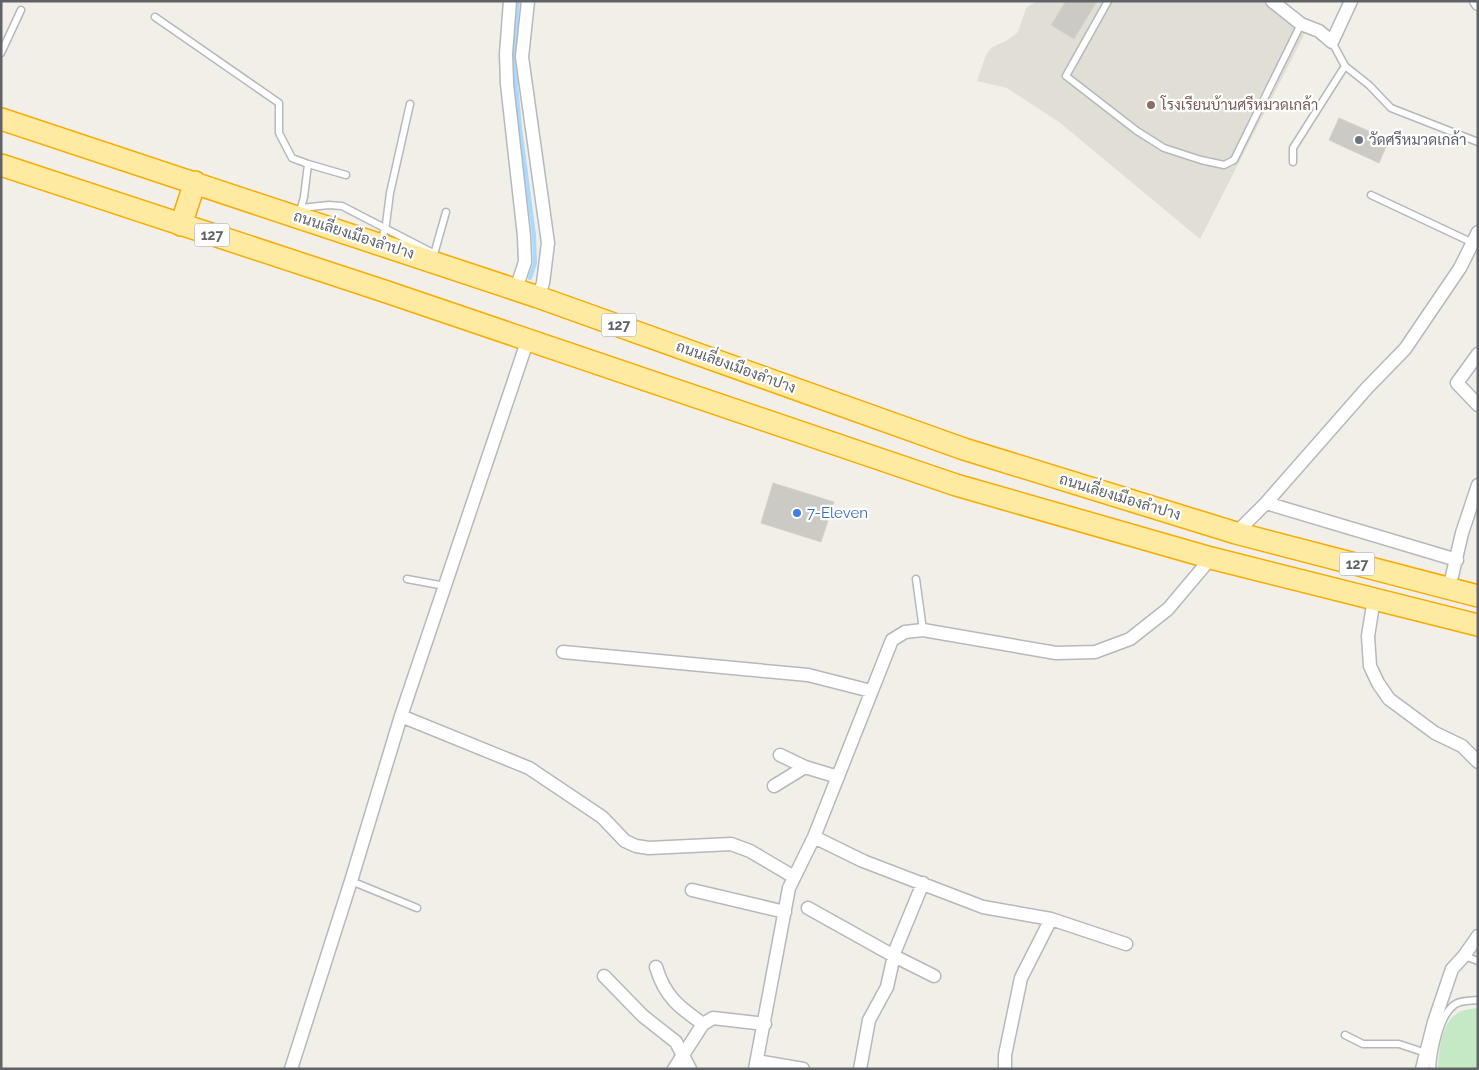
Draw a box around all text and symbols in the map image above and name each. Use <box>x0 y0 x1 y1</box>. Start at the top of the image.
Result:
place label: โรงเรียนบ้านศรีหมวดเกล้า <box>1160 95 1318 114</box>
marker: โรงเรียนบ้านศรีหมวดเกล้า <box>1145 99 1157 111</box>
place label: วัดศรีหมวดเกล้า <box>1369 130 1466 149</box>
marker: วัดศรีหมวดเกล้า <box>1353 134 1365 146</box>
street label: ถนนเลี่ยงเมืองลำปาง <box>291 201 419 263</box>
road number: 127 <box>194 224 230 246</box>
road number: 127 <box>602 314 636 336</box>
street label: ถนนเลี่ยงเมืองลำปาง <box>674 331 800 397</box>
street label: ถนนเลี่ยงเมืองลำปาง <box>1057 464 1185 524</box>
place label: 7-Eleven <box>807 504 868 522</box>
marker: 7-Eleven <box>791 507 803 519</box>
road number: 127 <box>1340 552 1374 576</box>

